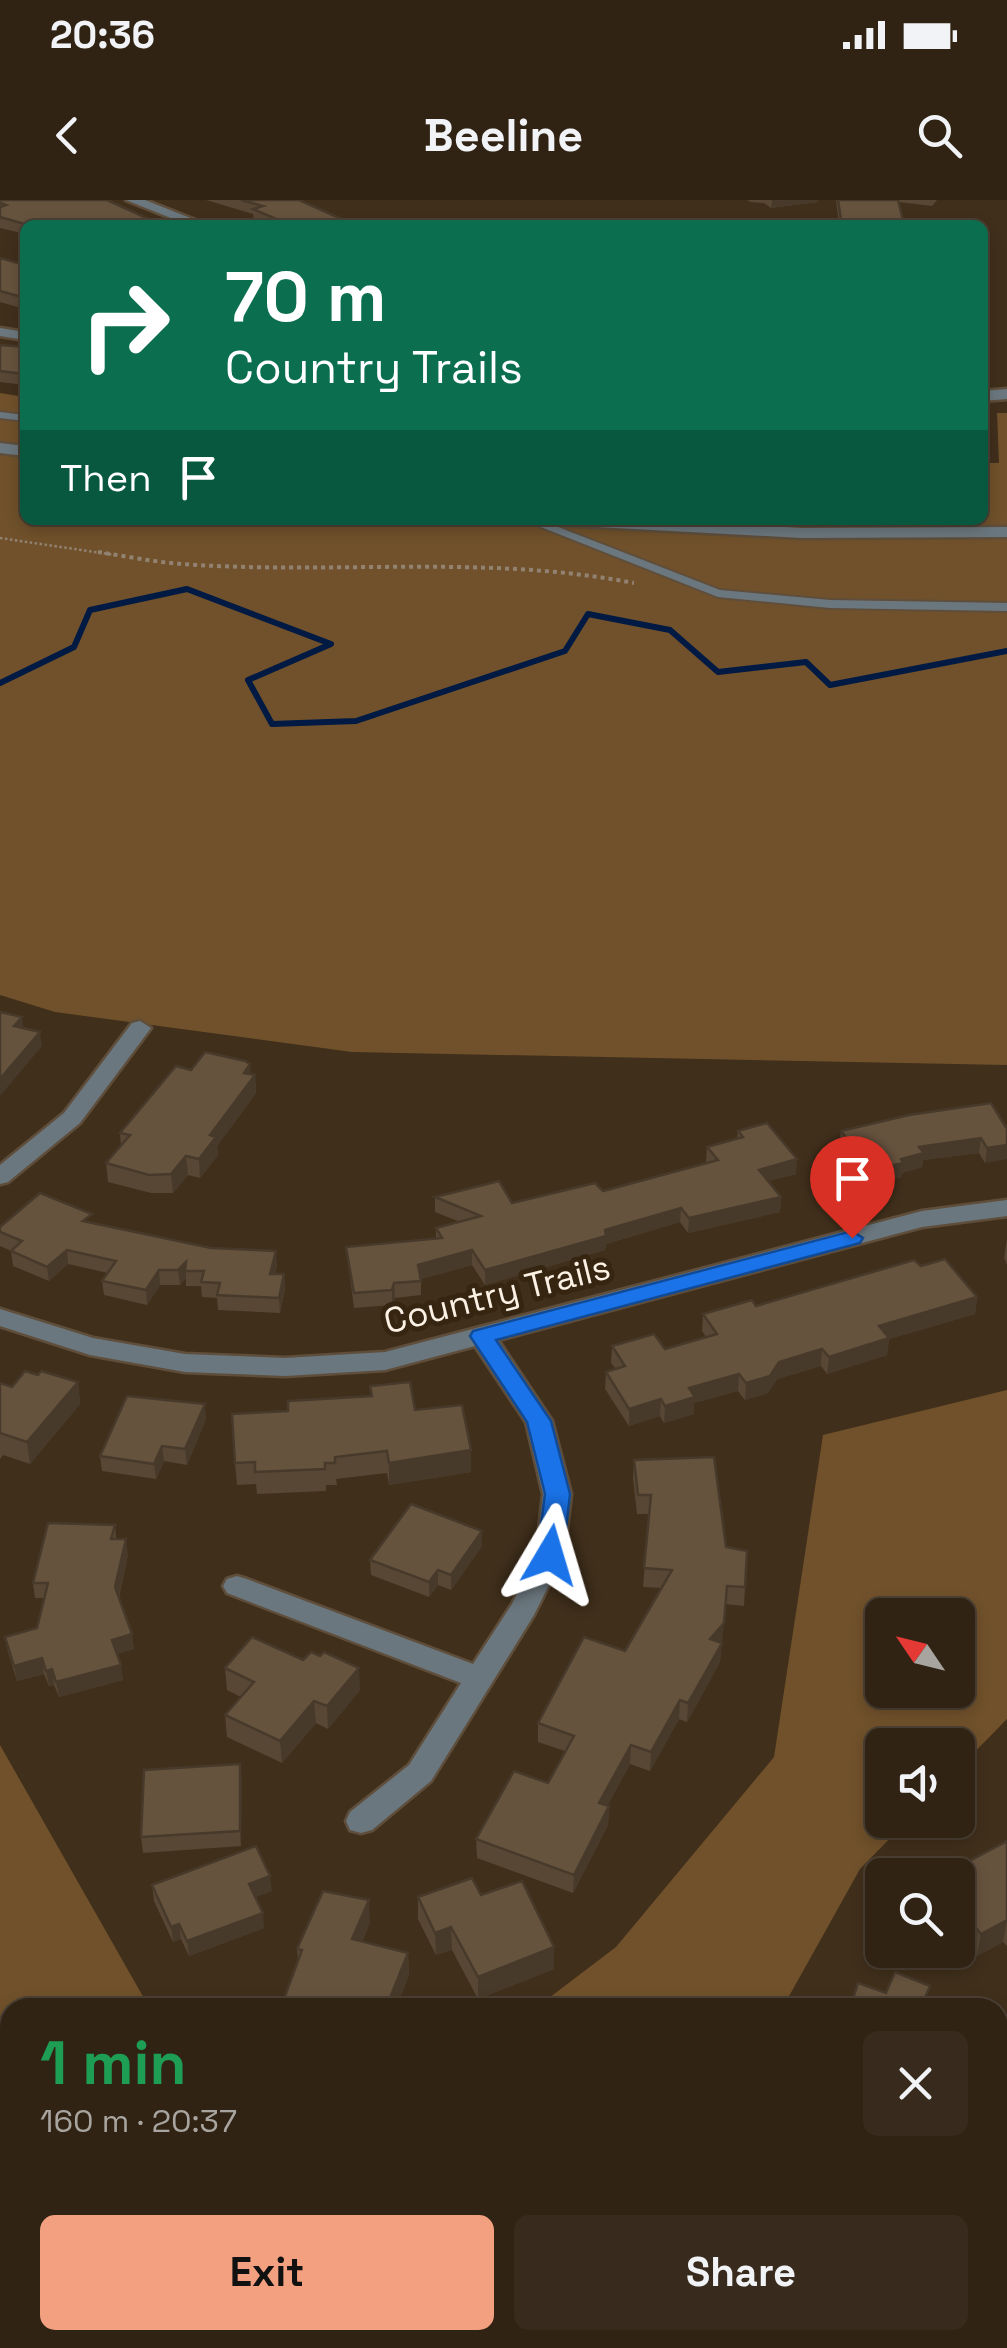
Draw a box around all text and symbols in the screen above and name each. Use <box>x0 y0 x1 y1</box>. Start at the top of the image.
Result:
text: 20:36 <box>50 11 155 59</box>
text: Beeline <box>424 107 583 164</box>
icon: back <box>40 108 95 163</box>
icon: search <box>912 108 967 163</box>
text: 70 m <box>225 252 386 341</box>
icon: right <box>60 260 190 390</box>
text: Country Trails <box>225 339 523 396</box>
icon: arrive <box>171 450 226 505</box>
text: Then <box>60 454 151 502</box>
pin <box>810 1136 895 1239</box>
icon: arrive <box>825 1151 880 1206</box>
street label: Country Trails <box>379 1245 615 1343</box>
position arrow <box>498 1503 602 1607</box>
north arrow <box>865 1598 975 1708</box>
map controls <box>865 1598 975 1968</box>
button: sound <box>865 1728 975 1838</box>
button: search <box>865 1858 975 1968</box>
text: 1 min <box>40 2025 187 2102</box>
button: close <box>863 2031 968 2136</box>
text: 160 m · 20:37 <box>40 2101 237 2141</box>
button: Exit <box>40 2215 494 2330</box>
button: Share <box>514 2215 968 2330</box>

